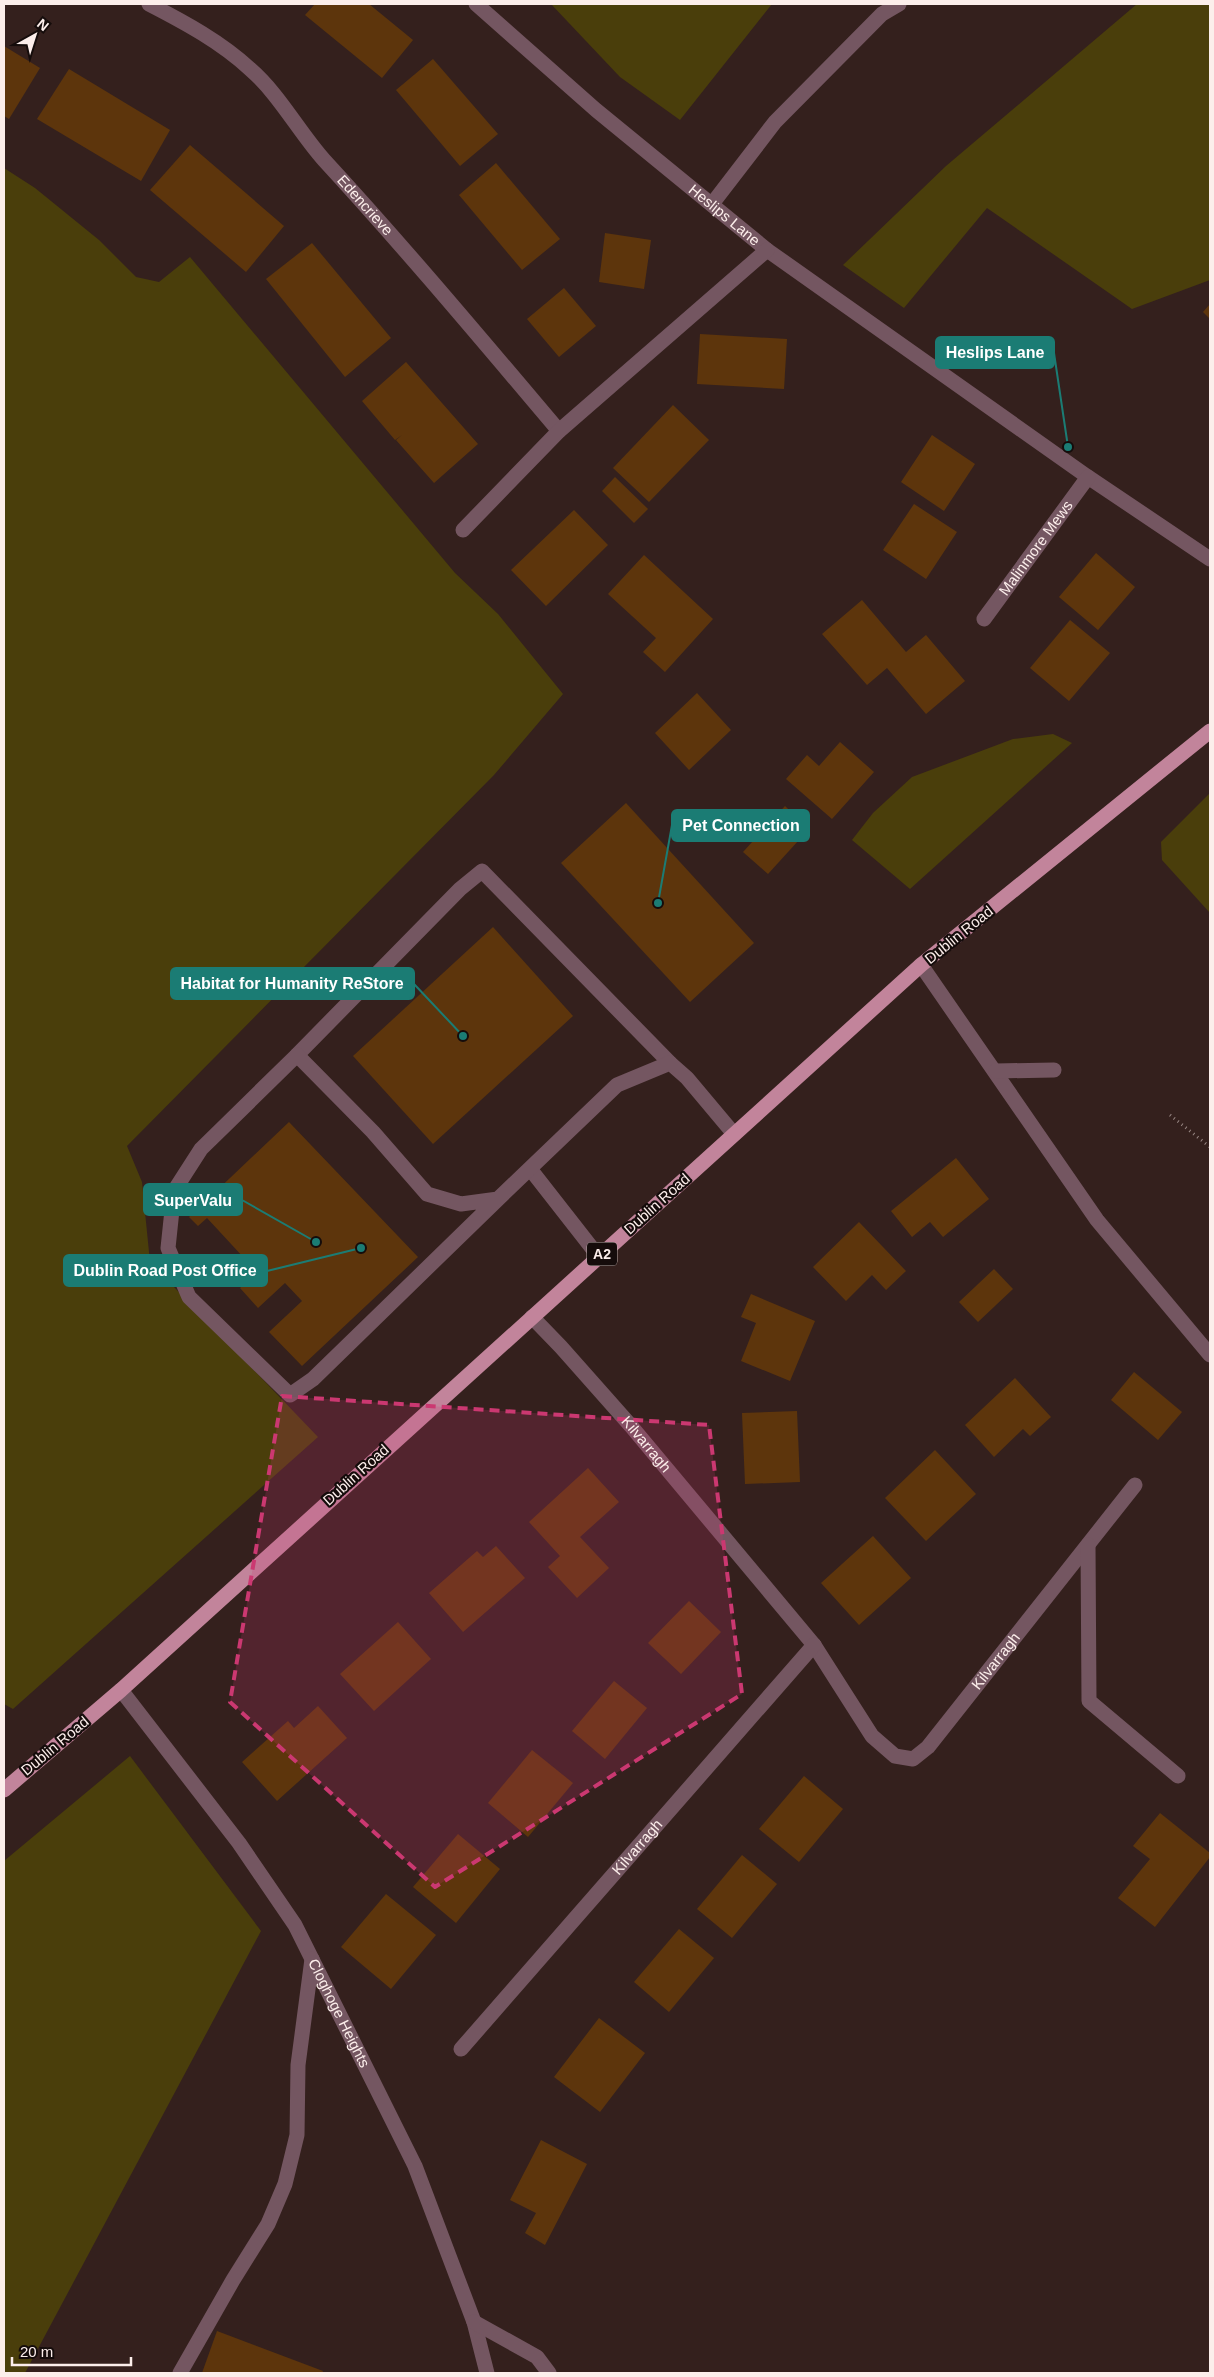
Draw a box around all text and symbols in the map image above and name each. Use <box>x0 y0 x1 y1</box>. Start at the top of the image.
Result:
north arrow <box>10 10 60 60</box>
text: N <box>34 15 52 34</box>
street label: Edencrieve <box>334 171 397 239</box>
street label: Heslips Lane <box>686 181 764 249</box>
callout: Heslips Lane <box>936 337 1054 368</box>
text: Heslips Lane <box>946 344 1044 361</box>
street label: Malinmore Mews <box>995 497 1076 598</box>
callout: Pet Connection <box>672 810 809 841</box>
text: Pet Connection <box>682 817 800 834</box>
street label: Dublin Road <box>921 902 996 967</box>
callout: Habitat for Humanity ReStore <box>171 968 414 999</box>
text: Habitat for Humanity ReStore <box>180 975 404 992</box>
street label: Dublin Road <box>620 1170 693 1238</box>
callout: SuperValu <box>144 1184 242 1215</box>
text: SuperValu <box>154 1192 232 1209</box>
road number: A2 <box>587 1242 617 1266</box>
callout: Dublin Road Post Office <box>64 1255 267 1286</box>
text: Dublin Road Post Office <box>73 1262 257 1279</box>
street label: Kilvarragh <box>618 1412 675 1475</box>
street label: Dublin Road <box>319 1441 392 1509</box>
street label: Kilvarragh <box>968 1629 1023 1693</box>
street label: Dublin Road <box>18 1713 92 1779</box>
street label: Kilvarragh <box>608 1816 666 1878</box>
street label: Cloghoge Heights <box>305 1956 374 2070</box>
scale bar <box>12 2334 131 2366</box>
text: 20 m <box>20 2343 53 2360</box>

